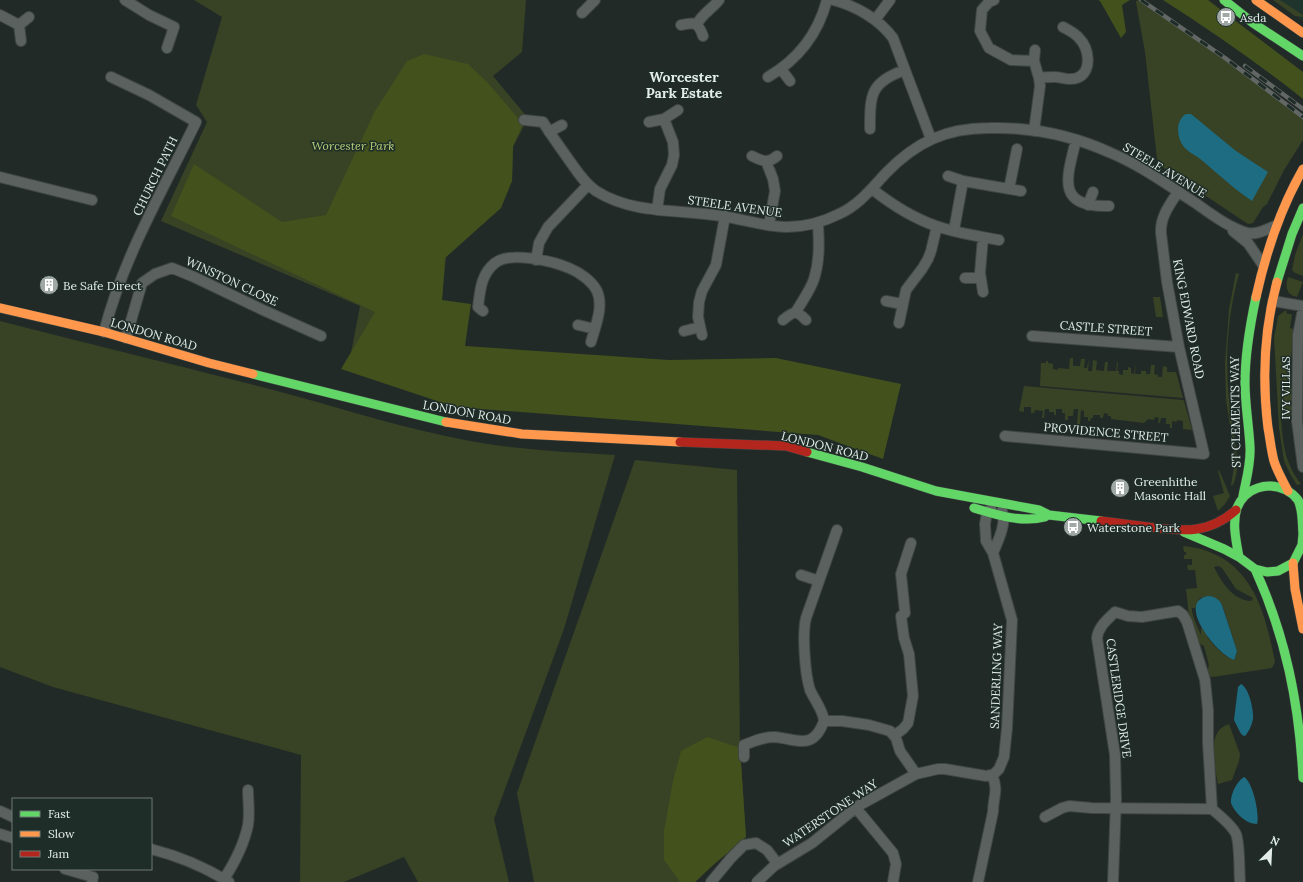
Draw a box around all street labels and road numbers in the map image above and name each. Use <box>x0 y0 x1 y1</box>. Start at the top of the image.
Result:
street label: CHURCH PATH <box>129 134 181 218</box>
street label: STEELE AVENUE <box>1120 139 1210 201</box>
street label: STEELE AVENUE <box>687 192 783 220</box>
street label: WINSTON CLOSE <box>183 253 281 309</box>
street label: KING EDWARD ROAD <box>1170 258 1208 380</box>
street label: LONDON ROAD <box>109 314 199 354</box>
street label: CASTLE STREET <box>1059 317 1153 339</box>
street label: ST CLEMENTS WAY <box>1227 356 1243 468</box>
street label: IVY VILLAS <box>1278 356 1293 420</box>
street label: LONDON ROAD <box>422 397 512 427</box>
street label: PROVIDENCE STREET <box>1043 419 1169 445</box>
street label: LONDON ROAD <box>780 428 870 464</box>
street label: SANDERLING WAY <box>987 623 1005 729</box>
street label: CASTLERIDGE DRIVE <box>1103 637 1135 759</box>
street label: WATERSTONE WAY <box>780 775 881 850</box>

